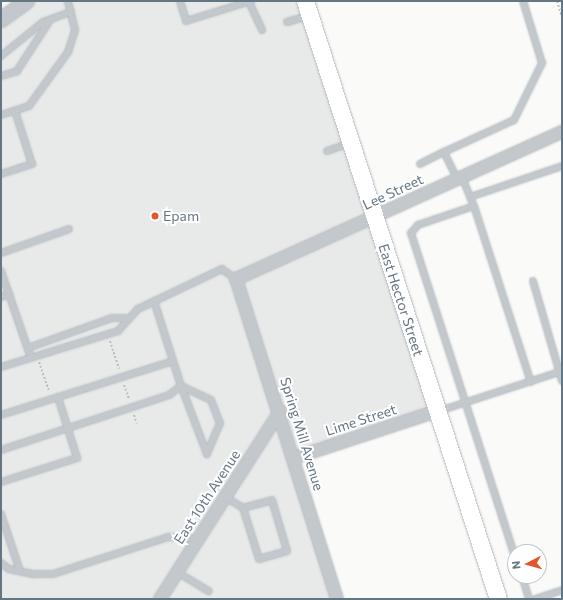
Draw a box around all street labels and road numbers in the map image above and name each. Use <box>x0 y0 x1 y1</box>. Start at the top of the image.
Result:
street label: Lee Street <box>360 171 426 213</box>
street label: East Hector Street <box>375 242 427 358</box>
street label: Spring Mill Avenue <box>277 375 327 493</box>
street label: Lime Street <box>323 401 399 439</box>
street label: East 10th Avenue <box>170 447 244 547</box>

